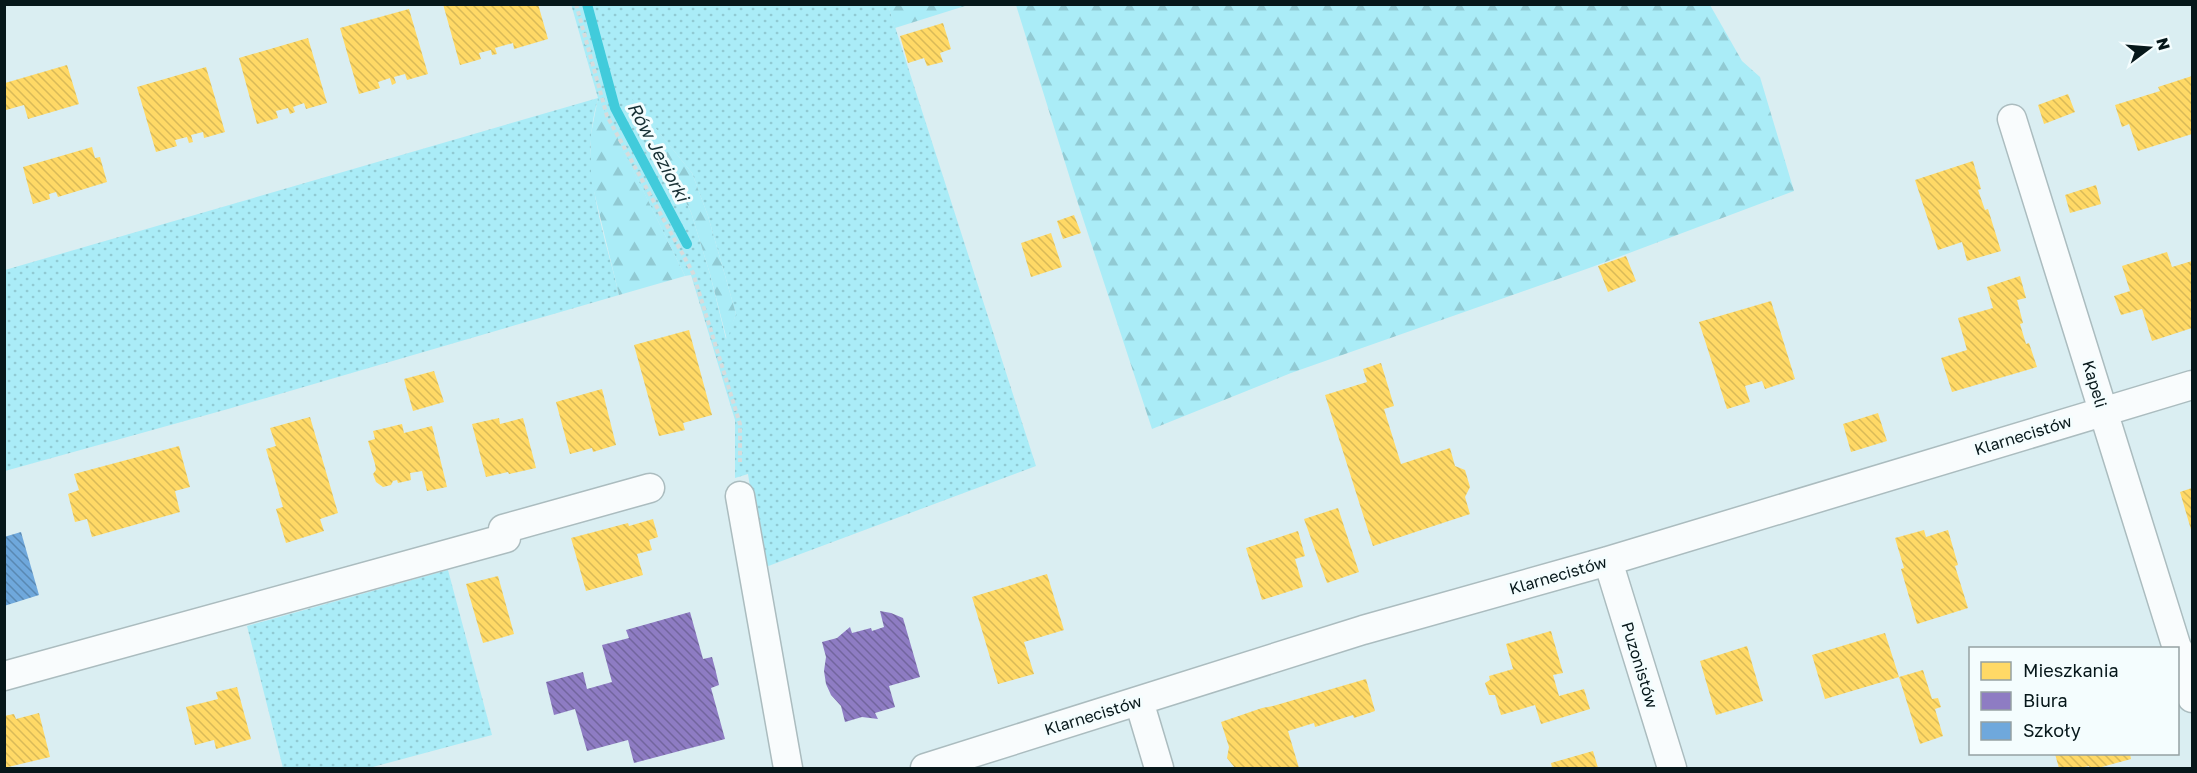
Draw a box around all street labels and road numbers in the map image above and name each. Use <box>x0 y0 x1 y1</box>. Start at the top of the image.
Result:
street label: Kapeli <box>2078 358 2112 410</box>
street label: Klarnecistów <box>1972 411 2074 459</box>
street label: Klarnecistów <box>1507 552 1609 598</box>
street label: Puzonistów <box>1617 619 1663 711</box>
street label: Klarnecistów <box>1042 691 1144 739</box>

